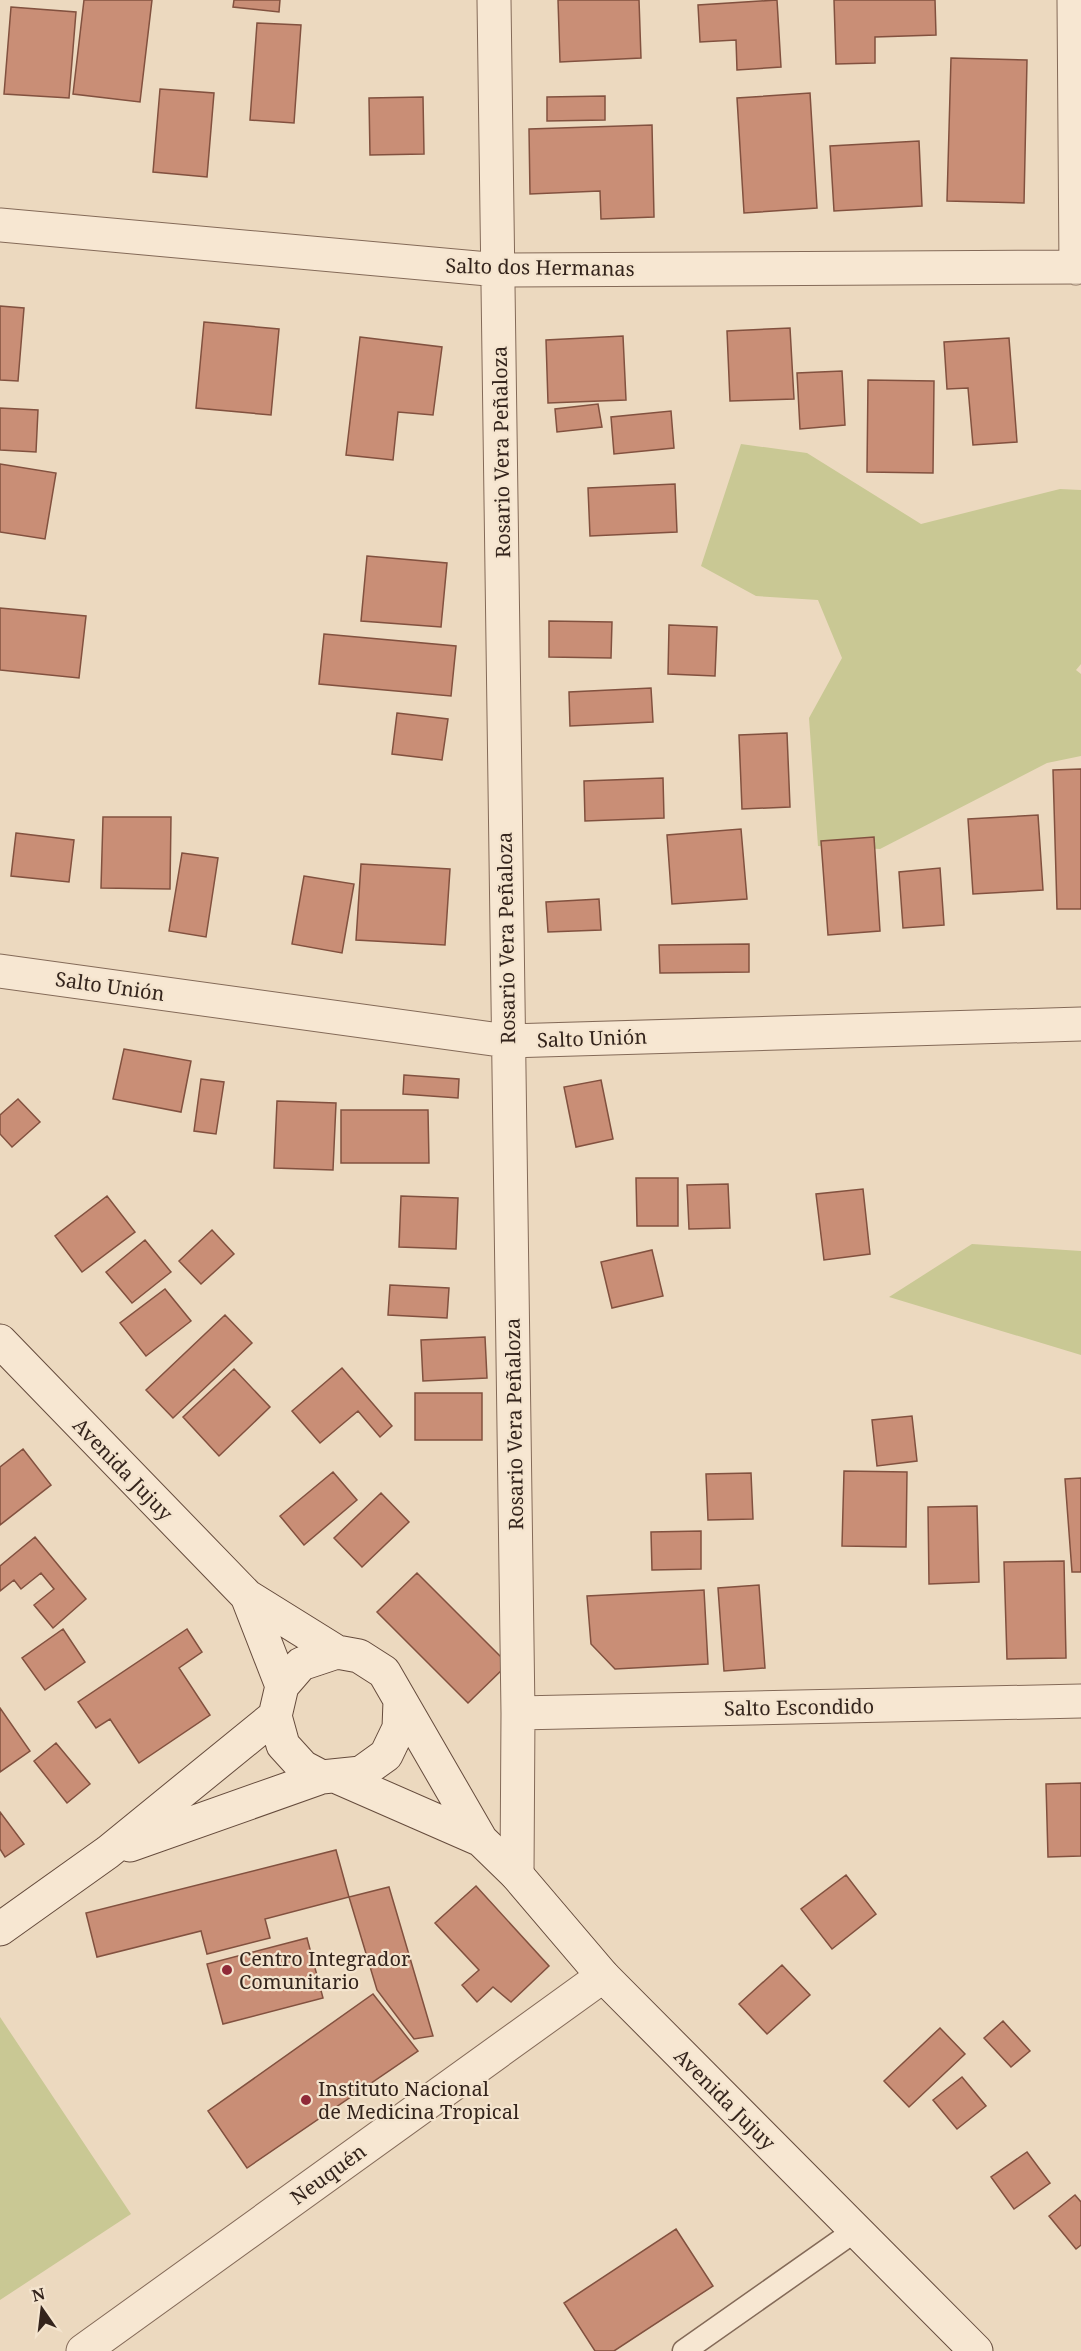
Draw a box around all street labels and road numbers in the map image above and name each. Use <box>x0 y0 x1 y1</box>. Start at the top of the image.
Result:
street label: Salto dos Hermanas <box>445 252 635 282</box>
street label: Rosario Vera Peñaloza <box>486 346 516 558</box>
street label: Rosario Vera Peñaloza <box>491 832 521 1044</box>
street label: Salto Unión <box>54 965 167 1007</box>
street label: Salto Unión <box>536 1023 648 1053</box>
street label: Rosario Vera Peñaloza <box>499 1318 529 1530</box>
street label: Avenida Jujuy <box>67 1412 179 1527</box>
street label: Salto Escondido <box>724 1692 874 1722</box>
street label: Avenida Jujuy <box>668 2042 782 2156</box>
street label: Neuquén <box>285 2137 371 2211</box>

